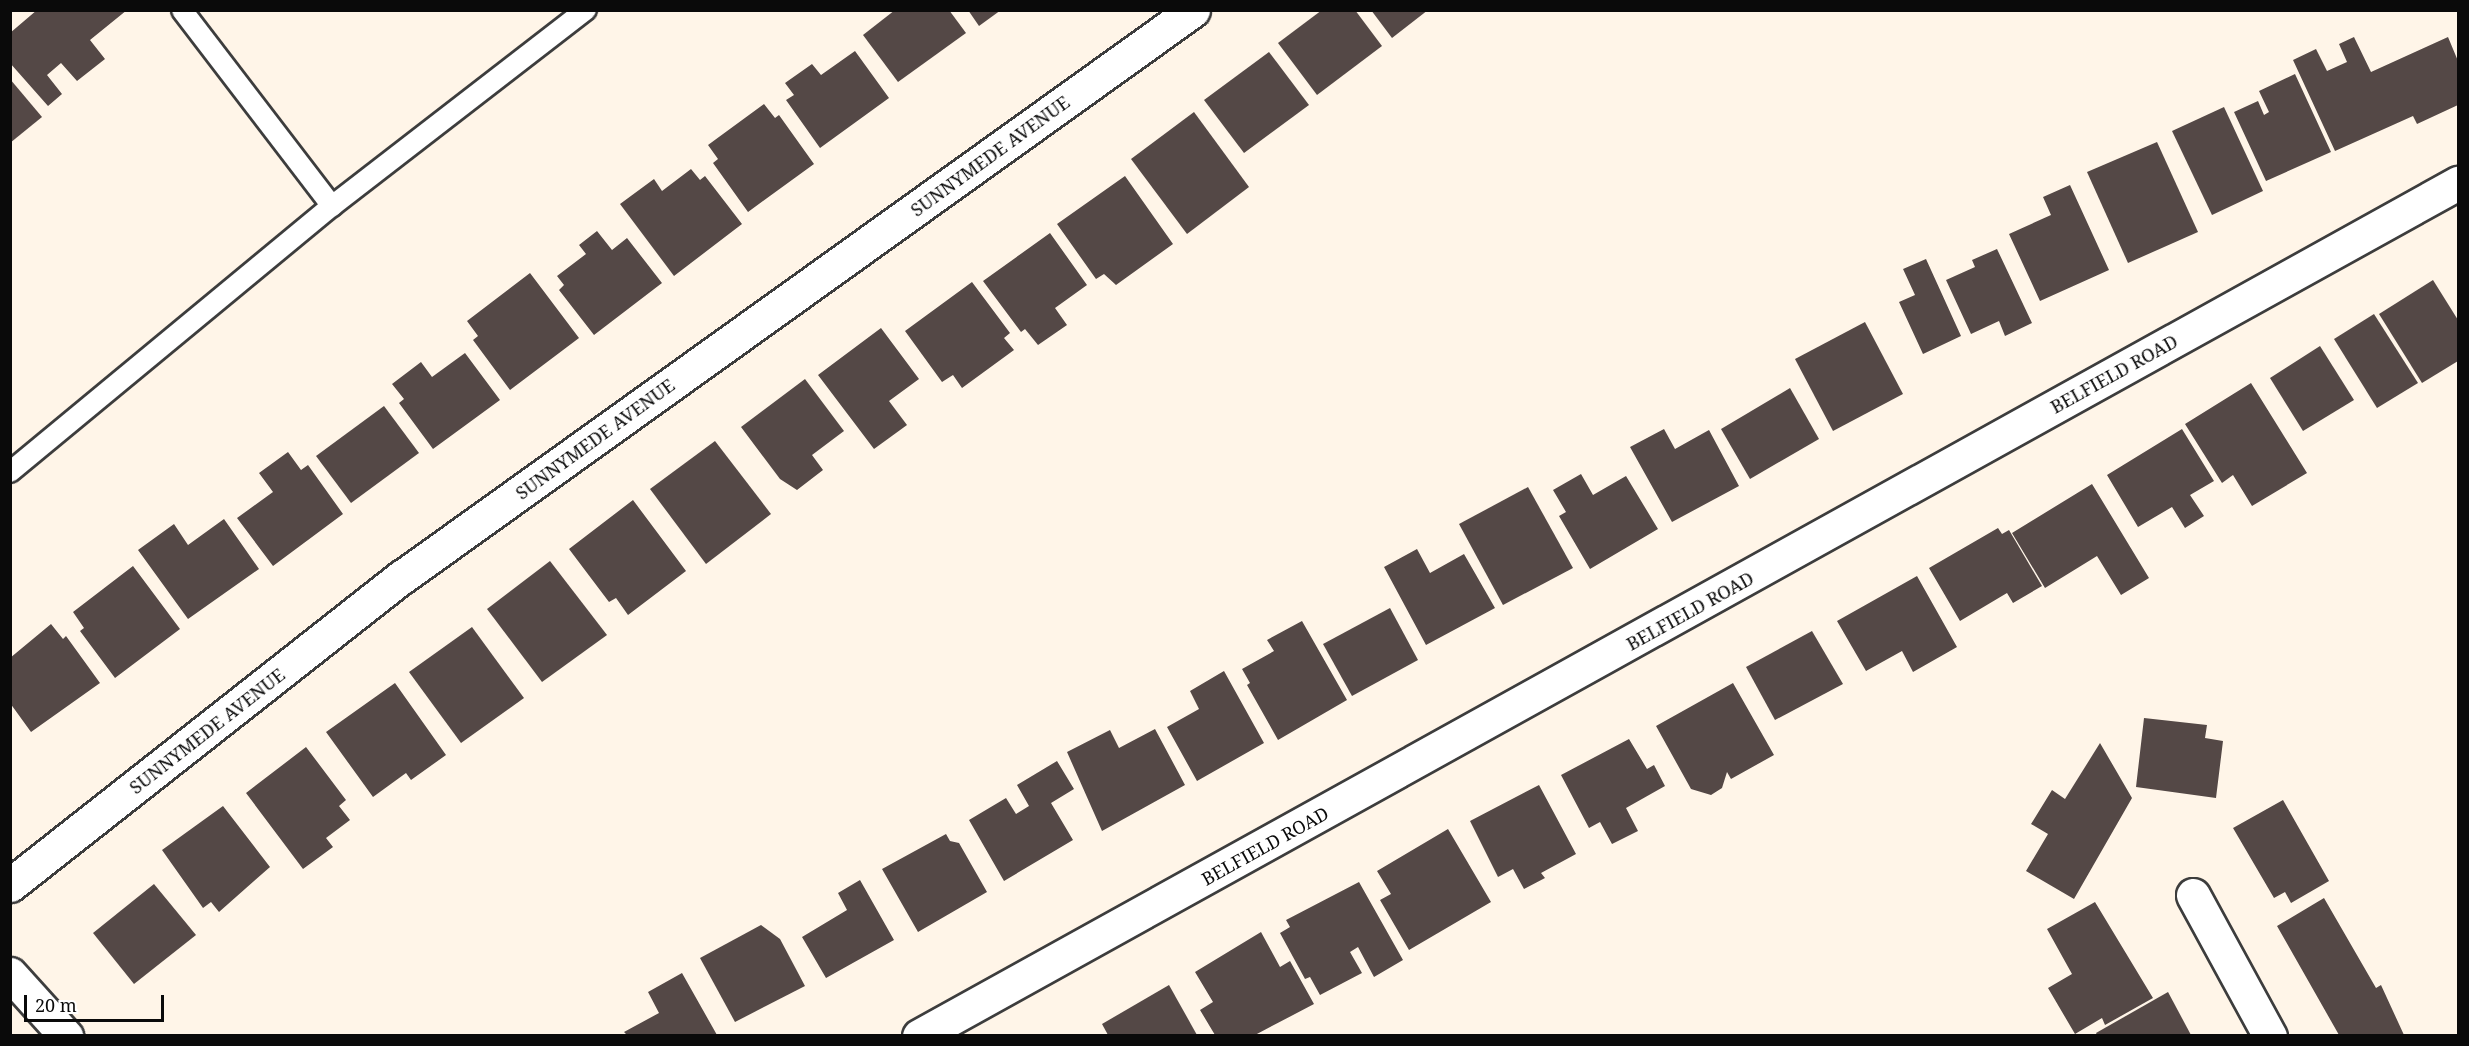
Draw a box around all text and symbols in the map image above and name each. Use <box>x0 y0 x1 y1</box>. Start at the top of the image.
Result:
street label: SUNNYMEDE AVENUE <box>906 91 1074 221</box>
street label: BELFIELD ROAD <box>2047 330 2181 418</box>
street label: SUNNYMEDE AVENUE <box>511 374 679 504</box>
street label: BELFIELD ROAD <box>1623 567 1757 655</box>
street label: SUNNYMEDE AVENUE <box>125 664 289 798</box>
street label: BELFIELD ROAD <box>1198 802 1332 890</box>
scale bar <box>27 983 166 1021</box>
text: 20 m <box>35 993 77 1017</box>

